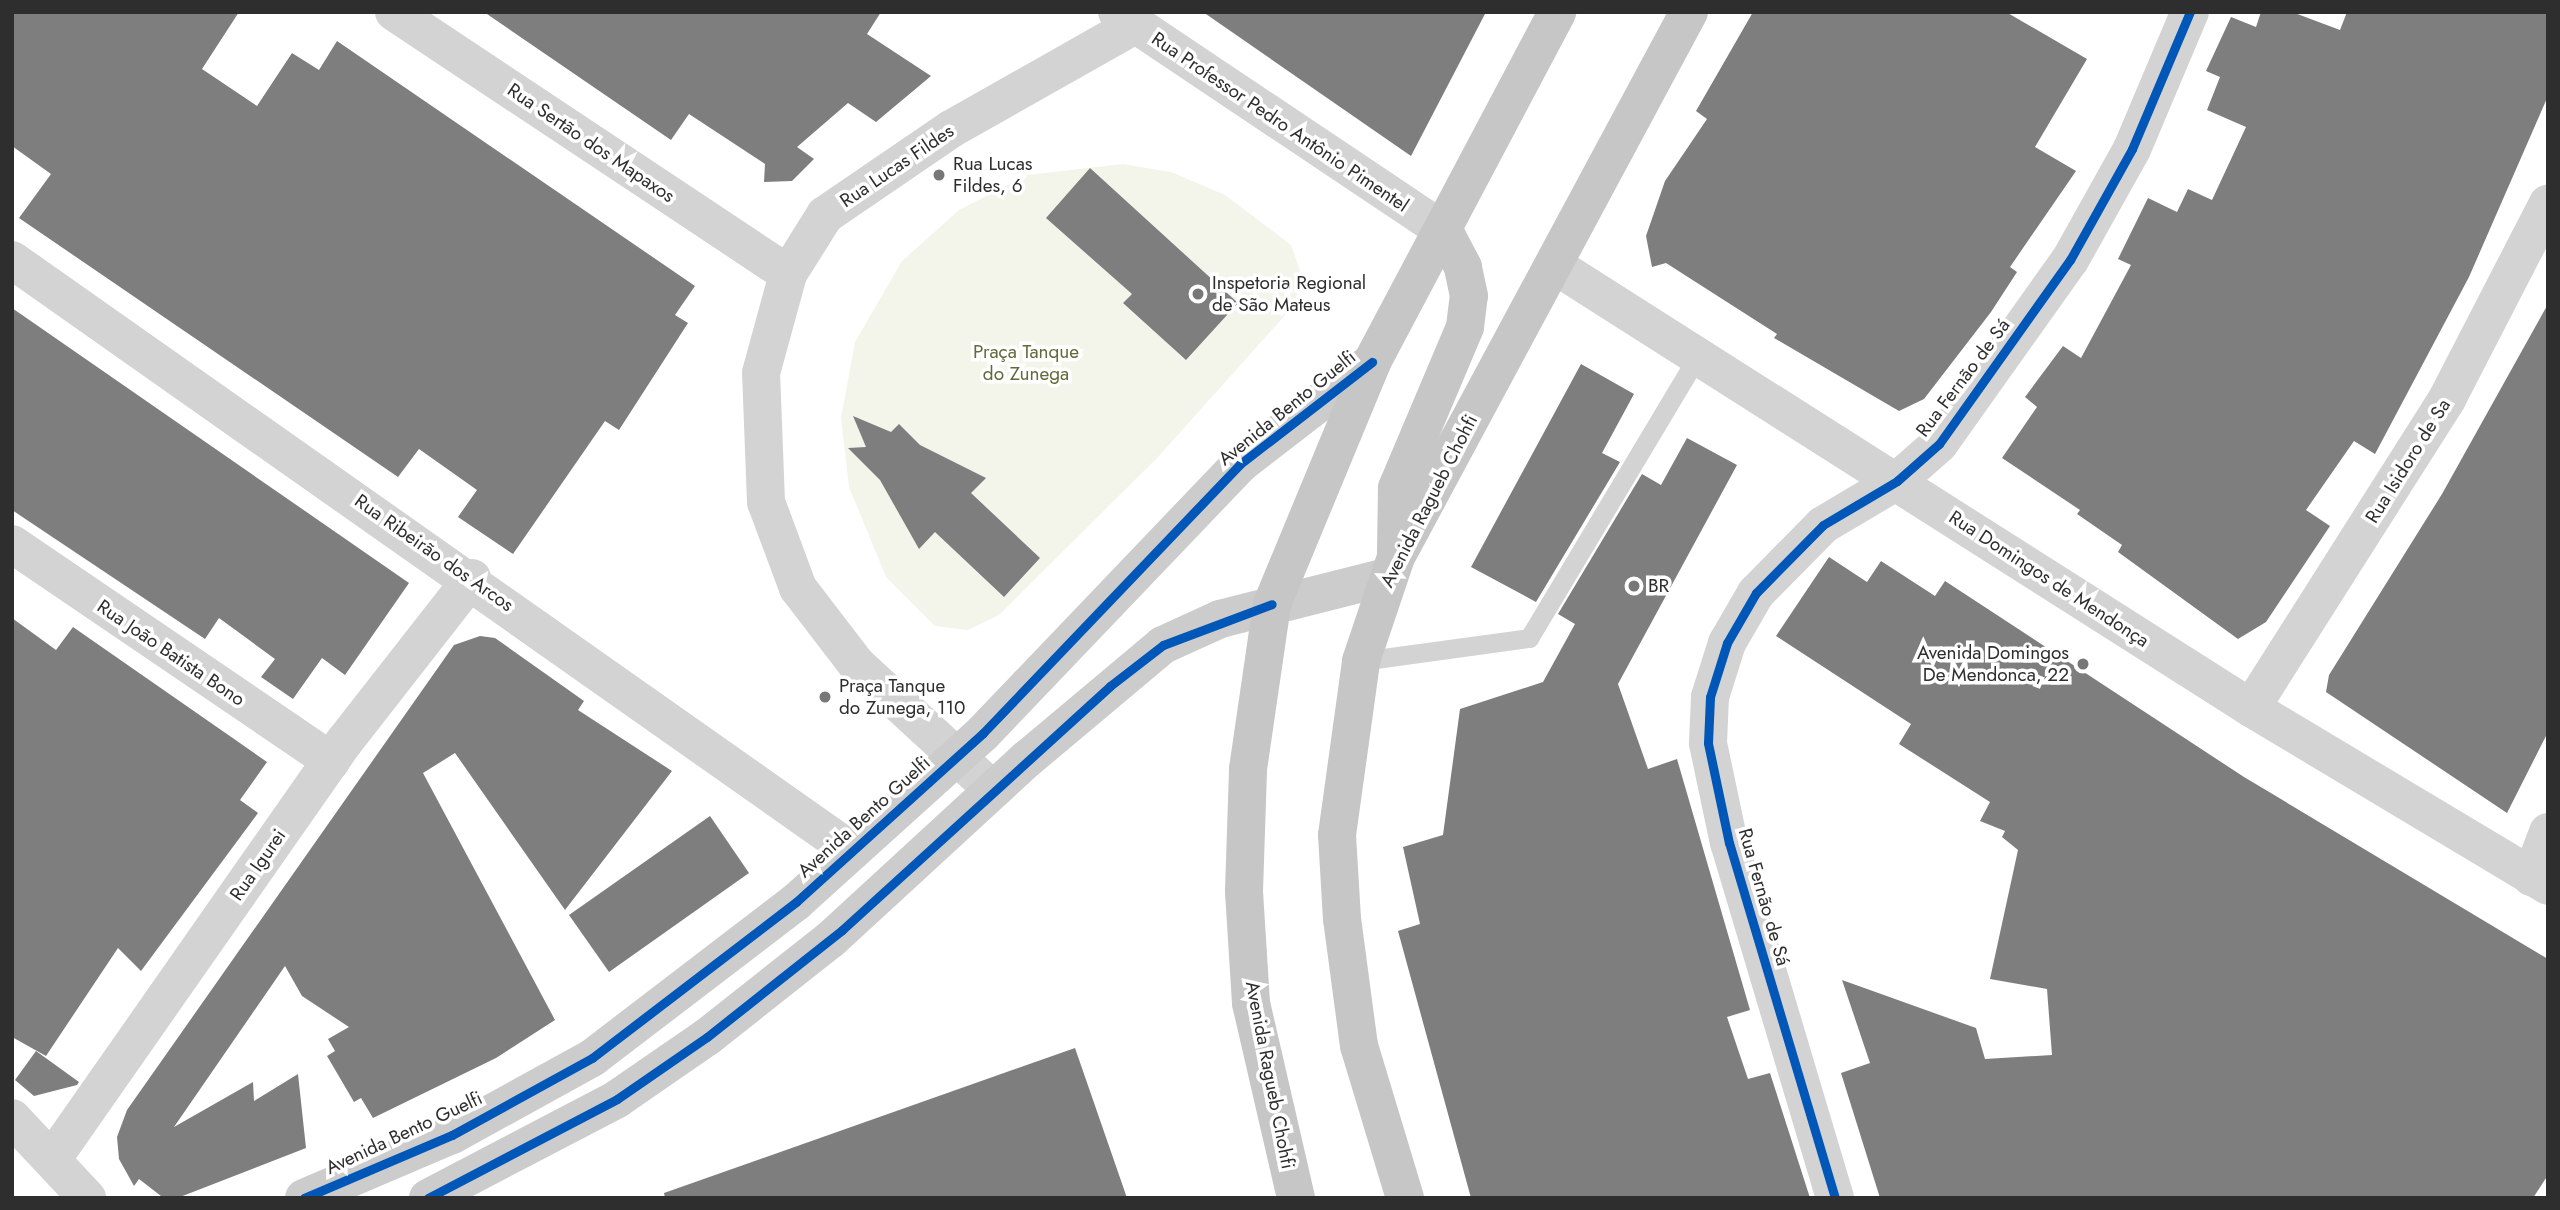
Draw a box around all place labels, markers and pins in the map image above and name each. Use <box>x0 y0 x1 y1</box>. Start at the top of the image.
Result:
place label: Rua Lucas Fildes, 6 <box>953 153 1032 197</box>
marker: Rua Lucas Fildes, 6 <box>931 167 947 183</box>
place label: Inspetoria Regional de São Mateus <box>1212 272 1366 316</box>
marker: Inspetoria Regional de São Mateus <box>1190 286 1206 302</box>
place label: BR <box>1648 575 1669 597</box>
marker: BR <box>1626 578 1642 594</box>
place label: Avenida Domingos De Mendonca, 22 <box>1917 642 2069 686</box>
marker: Avenida Domingos De Mendonca, 22 <box>2075 656 2091 672</box>
place label: Praça Tanque do Zunega, 110 <box>839 675 965 719</box>
marker: Praça Tanque do Zunega, 110 <box>817 689 833 705</box>

